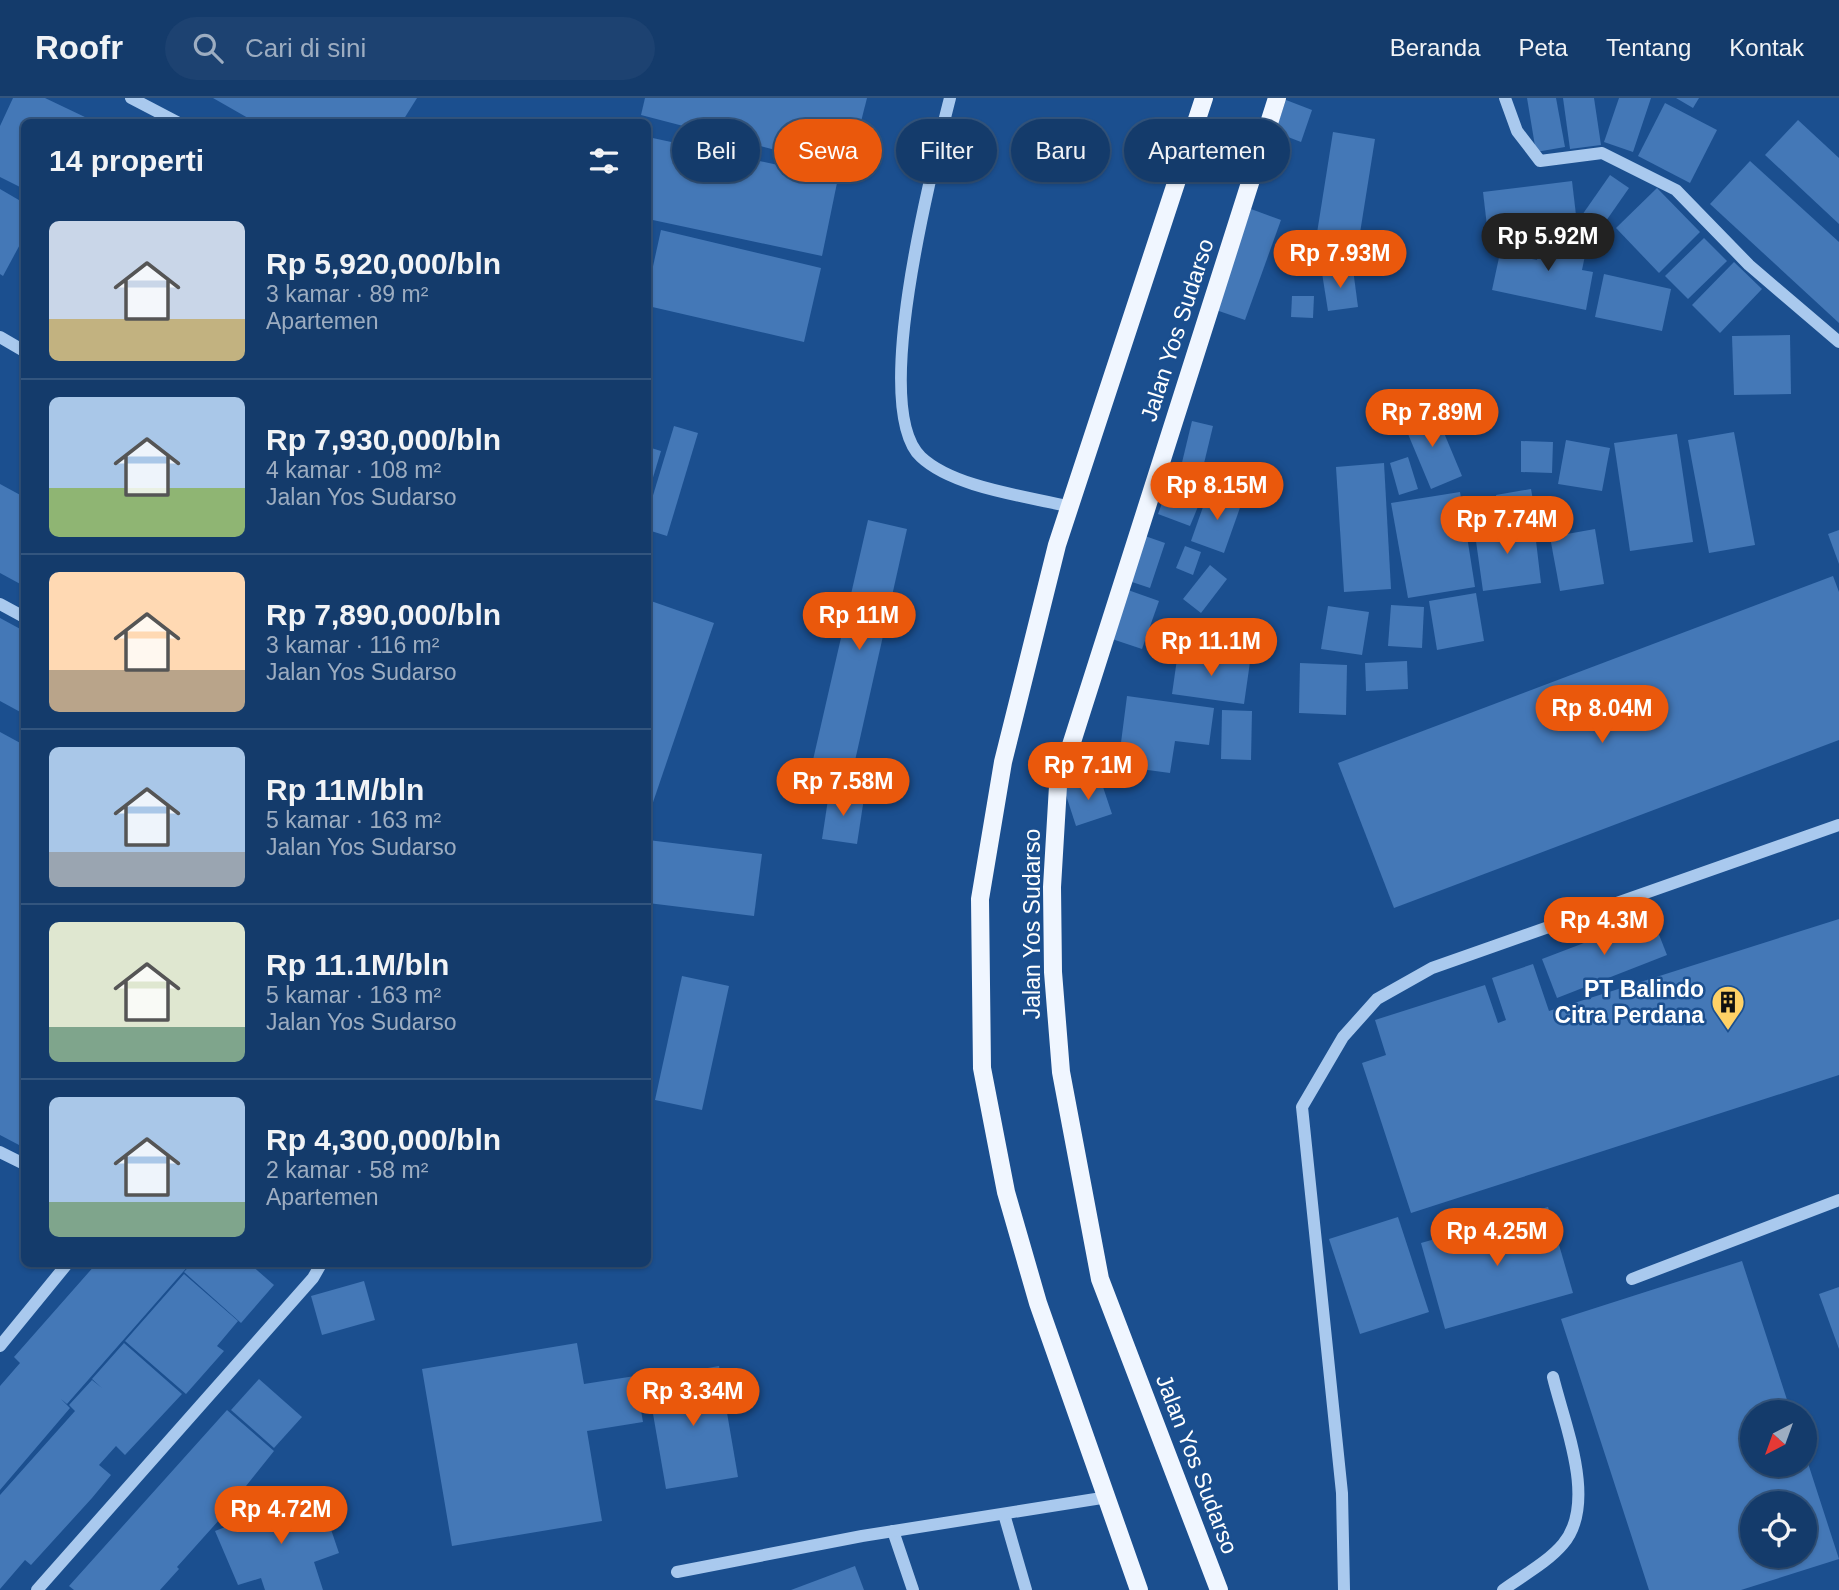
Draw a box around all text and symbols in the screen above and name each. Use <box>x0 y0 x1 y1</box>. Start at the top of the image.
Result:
search box <box>165 17 655 80</box>
text: Roofr <box>35 29 123 66</box>
icon: search <box>189 29 227 67</box>
text: Cari di sini <box>245 33 366 63</box>
text: Beranda <box>1390 34 1481 61</box>
text: Peta <box>1519 34 1568 61</box>
text: Tentang <box>1606 34 1691 61</box>
text: Kontak <box>1729 34 1804 61</box>
chip: Beli <box>672 119 760 182</box>
chip: Sewa <box>774 119 882 182</box>
chip: Filter <box>896 119 997 182</box>
chip: Baru <box>1011 119 1110 182</box>
chip: Apartemen <box>1124 119 1290 182</box>
icon: filters <box>585 142 623 180</box>
text: 14 properti <box>49 144 204 177</box>
pin: Rp 5.92M <box>1476 214 1620 273</box>
text: Rp 5.92M <box>1498 223 1598 249</box>
pin: Rp 7.93M <box>1268 230 1412 290</box>
street label: Jalan Yos Sudarso <box>1135 235 1219 425</box>
text: Rp 7.93M <box>1290 240 1390 266</box>
text: Rp 5,920,000/bln <box>266 247 501 280</box>
icon: home <box>105 249 189 333</box>
text: 3 kamar · 89 m² <box>266 281 428 307</box>
text: Apartemen <box>266 308 379 334</box>
pin: Rp 7.89M <box>1360 390 1504 449</box>
text: Rp 7.89M <box>1382 399 1482 425</box>
text: Rp 7,930,000/bln <box>266 423 501 456</box>
icon: home <box>105 425 189 509</box>
text: 4 kamar · 108 m² <box>266 457 441 483</box>
pin: Rp 8.15M <box>1145 462 1289 522</box>
text: Rp 8.15M <box>1167 472 1267 498</box>
text: Jalan Yos Sudarso <box>266 484 457 510</box>
pin: Rp 7.74M <box>1435 496 1579 556</box>
text: Rp 7.74M <box>1457 506 1557 532</box>
pin: Rp 11M <box>802 592 916 652</box>
text: Rp 7,890,000/bln <box>266 598 501 631</box>
icon: home <box>105 600 189 684</box>
text: Rp 11M <box>819 602 899 628</box>
pin: Rp 11.1M <box>1139 618 1283 678</box>
text: Rp 11.1M <box>1161 628 1261 654</box>
text: 3 kamar · 116 m² <box>266 632 439 658</box>
text: Jalan Yos Sudarso <box>266 659 457 685</box>
pin: Rp 8.04M <box>1530 686 1674 745</box>
text: Rp 8.04M <box>1552 695 1652 721</box>
pin: Rp 7.1M <box>1023 742 1153 802</box>
text: Rp 7.1M <box>1044 752 1132 778</box>
pin: Rp 7.58M <box>771 758 915 818</box>
text: Rp 7.58M <box>793 768 893 794</box>
text: Rp 11M/bln <box>266 773 424 806</box>
icon: home <box>105 775 189 859</box>
text: 5 kamar · 163 m² <box>266 807 441 833</box>
street label: Jalan Yos Sudarso <box>1019 829 1045 1019</box>
text: Jalan Yos Sudarso <box>266 834 457 860</box>
pin: Rp 4.3M <box>1539 898 1669 957</box>
text: Rp 4.3M <box>1560 907 1648 933</box>
text: Rp 11.1M/bln <box>266 948 449 981</box>
icon: home <box>105 950 189 1034</box>
place label: PT Balindo Citra Perdana <box>1554 976 1704 1028</box>
text: 5 kamar · 163 m² <box>266 982 441 1008</box>
building icon: PT Balindo Citra Perdana <box>1709 983 1747 1032</box>
text: Jalan Yos Sudarso <box>266 1009 457 1035</box>
text: Rp 4,300,000/bln <box>266 1123 501 1156</box>
icon: home <box>105 1125 189 1209</box>
text: 2 kamar · 58 m² <box>266 1157 428 1183</box>
text: Apartemen <box>266 1184 379 1210</box>
pin: Rp 4.25M <box>1425 1208 1569 1268</box>
text: Rp 4.25M <box>1447 1218 1547 1244</box>
pin: Rp 3.34M <box>621 1368 765 1428</box>
street label: Jalan Yos Sudarso <box>1151 1370 1243 1558</box>
text: Rp 3.34M <box>643 1378 743 1404</box>
north arrow <box>1740 1400 1816 1477</box>
map controls <box>1740 1400 1817 1568</box>
pin: Rp 4.72M <box>209 1486 353 1546</box>
button: locate <box>1740 1491 1817 1568</box>
text: Rp 4.72M <box>231 1496 331 1522</box>

